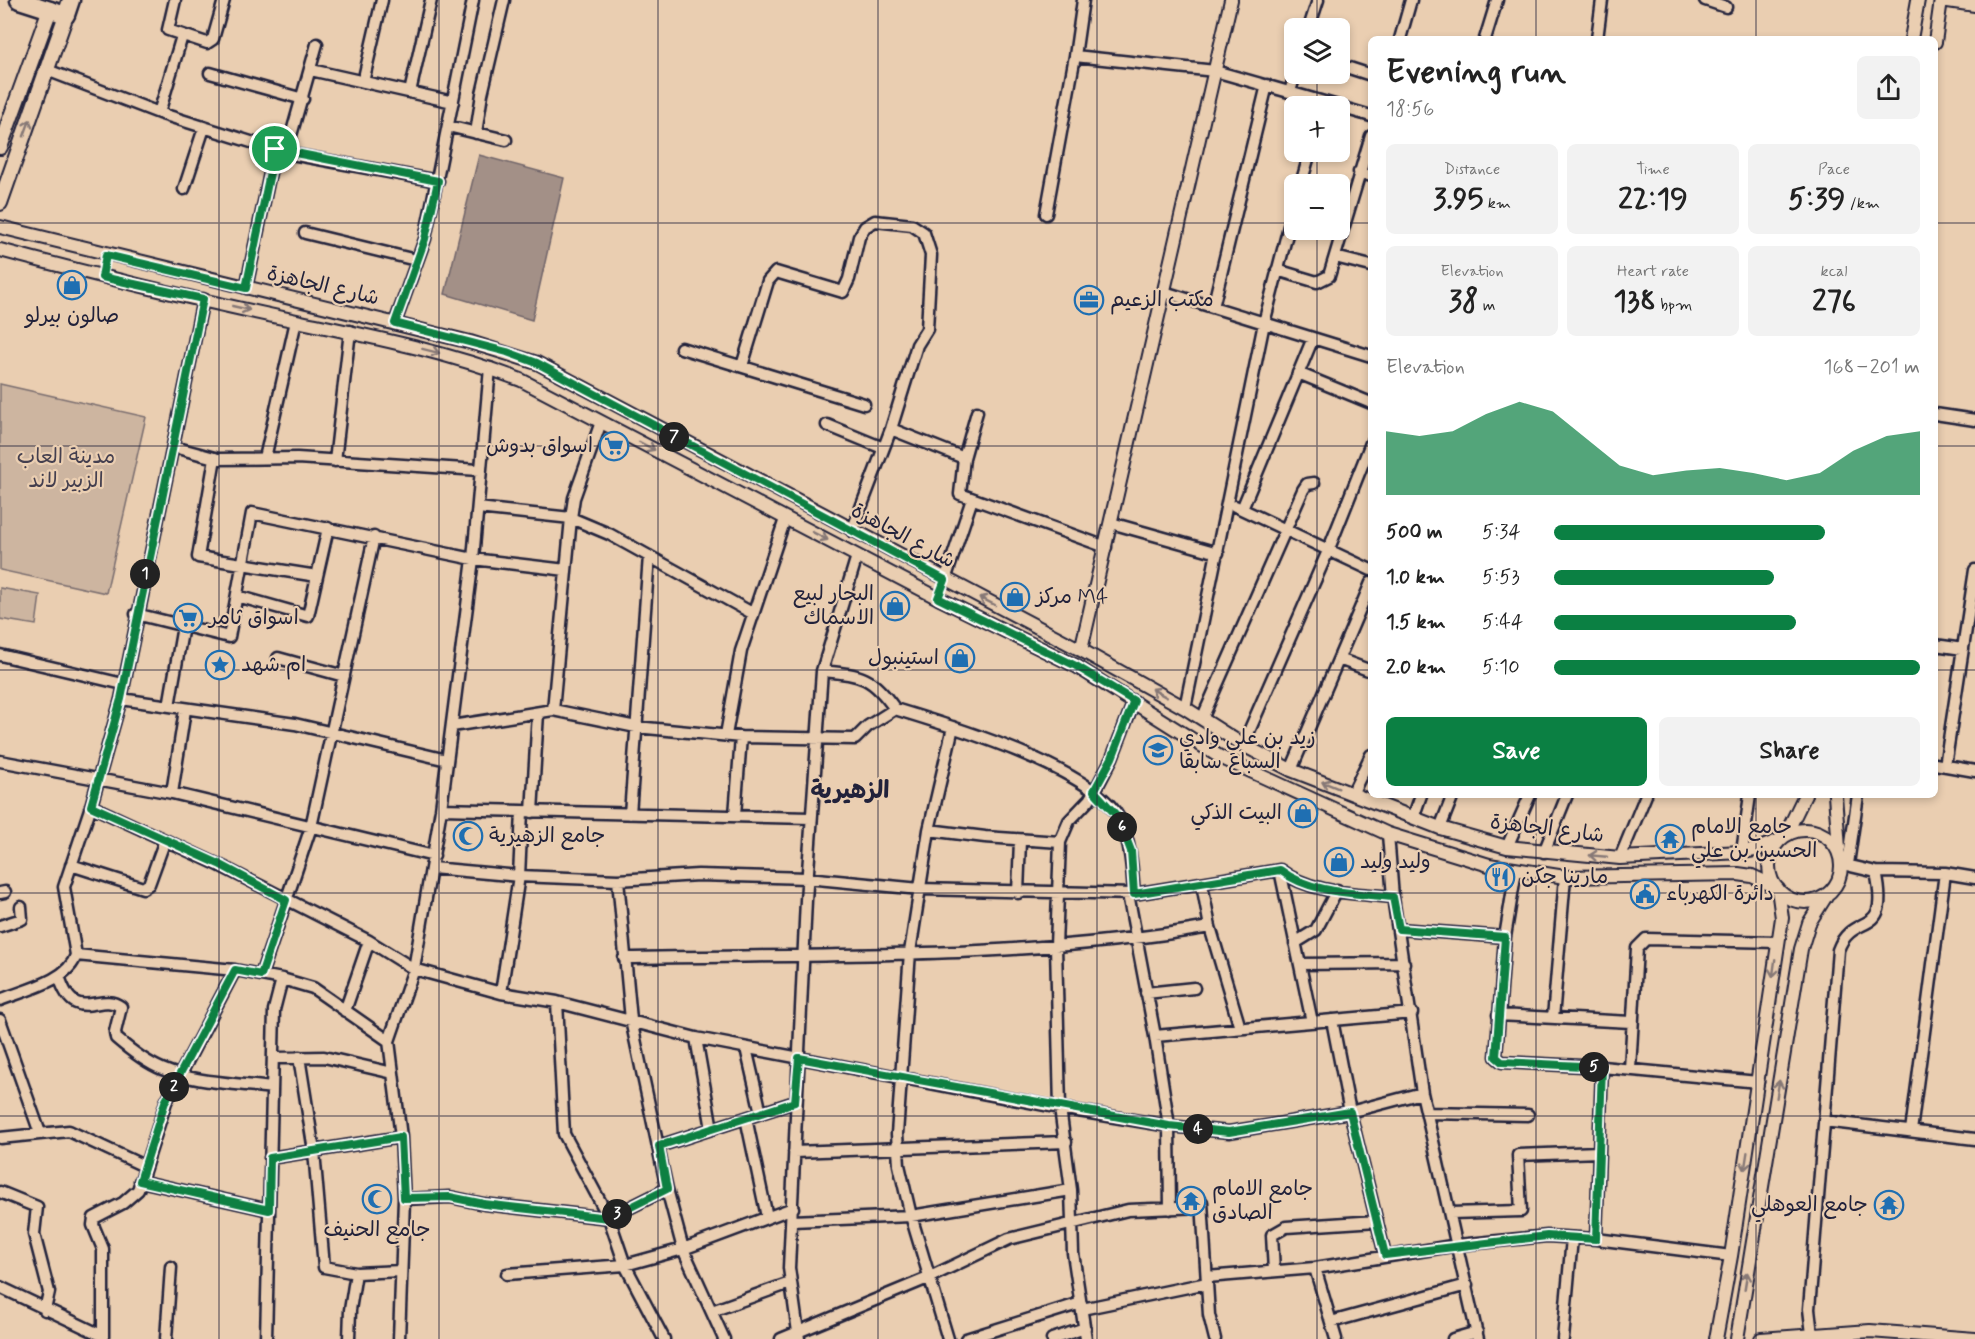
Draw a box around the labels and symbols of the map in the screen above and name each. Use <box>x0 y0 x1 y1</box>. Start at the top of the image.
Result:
one-way arrow <box>22 119 33 138</box>
pin <box>249 123 300 174</box>
street label: شارع الجاهزة <box>264 259 382 313</box>
shop icon: صالون بيرلو <box>56 269 88 301</box>
office icon: مكتب الزعيم <box>1073 284 1105 316</box>
place label: مكتب الزعيم <box>1110 286 1214 315</box>
place label: صالون بيرلو <box>24 302 119 330</box>
one-way arrow <box>230 303 250 314</box>
one-way arrow <box>421 346 440 358</box>
pin: 7 <box>659 422 689 452</box>
supermarket icon: اسواق بدوش <box>598 430 630 462</box>
place label: اسواق بدوش <box>486 432 593 460</box>
one-way arrow <box>637 441 655 452</box>
park label: مدينة العاب الزبير لاند <box>17 443 115 495</box>
street label: شارع الجاهزة <box>846 497 960 575</box>
one-way arrow <box>810 531 828 543</box>
pin: 1 <box>130 559 160 589</box>
place label: البحار لبيع الاسماك <box>793 580 874 632</box>
shop icon: مركز M4 <box>999 581 1031 613</box>
place label: مركز M4 <box>1034 583 1108 611</box>
shop icon: البحار لبيع الاسماك <box>879 590 911 622</box>
one-way arrow <box>978 595 996 607</box>
supermarket icon: اسواق ثامر <box>172 602 204 634</box>
place label: اسواق ثامر <box>207 604 299 632</box>
shop icon: استينبول <box>944 642 976 674</box>
place label: استينبول <box>868 644 939 672</box>
place icon: ام شهد <box>204 649 236 681</box>
place label: ام شهد <box>241 651 306 680</box>
one-way arrow <box>1151 687 1168 699</box>
place label: زيد بن علي وادي السباع سابقا <box>1179 724 1316 776</box>
school or university icon: زيد بن علي وادي السباع سابقا <box>1142 734 1174 766</box>
district label: الزهيرية <box>811 776 889 807</box>
one-way arrow <box>1321 779 1340 790</box>
shop icon: البيت الذكي <box>1287 797 1319 829</box>
place label: البيت الذكي <box>1191 799 1282 831</box>
street label: شارع الجاهزة <box>1489 808 1605 850</box>
pin: 6 <box>1107 812 1137 842</box>
place label: جامع الامام الحسين بن علي <box>1691 813 1817 869</box>
mosque icon: جامع الزهيرية <box>452 820 484 852</box>
place label: جامع الزهيرية <box>489 822 605 850</box>
temple icon: جامع الامام الحسين بن علي <box>1654 823 1686 855</box>
shop icon: وليد وليد <box>1323 846 1355 878</box>
place label: وليد وليد <box>1360 848 1431 876</box>
one-way arrow <box>1588 850 1608 861</box>
restaurant icon: مارينا جكن <box>1484 861 1516 893</box>
place label: مارينا جكن <box>1521 863 1608 891</box>
public building icon: دائرة الكهرباء <box>1629 878 1661 910</box>
place label: دائرة الكهرباء <box>1666 880 1774 908</box>
one-way arrow <box>1769 958 1780 978</box>
pin: 5 <box>1579 1052 1609 1082</box>
pin: 2 <box>159 1072 189 1102</box>
one-way arrow <box>1773 1080 1784 1099</box>
pin: 4 <box>1183 1114 1213 1144</box>
one-way arrow <box>1740 1151 1751 1170</box>
place label: جامع الامام الصادق <box>1212 1175 1313 1227</box>
mosque icon: جامع الحنيف <box>361 1183 393 1215</box>
temple icon: جامع الامام الصادق <box>1175 1185 1207 1217</box>
temple icon: جامع العوهلي <box>1873 1189 1905 1221</box>
place label: جامع العوهلي <box>1751 1191 1868 1223</box>
pin: 3 <box>602 1199 632 1229</box>
place label: جامع الحنيف <box>323 1216 431 1244</box>
one-way arrow <box>1741 1272 1752 1292</box>

